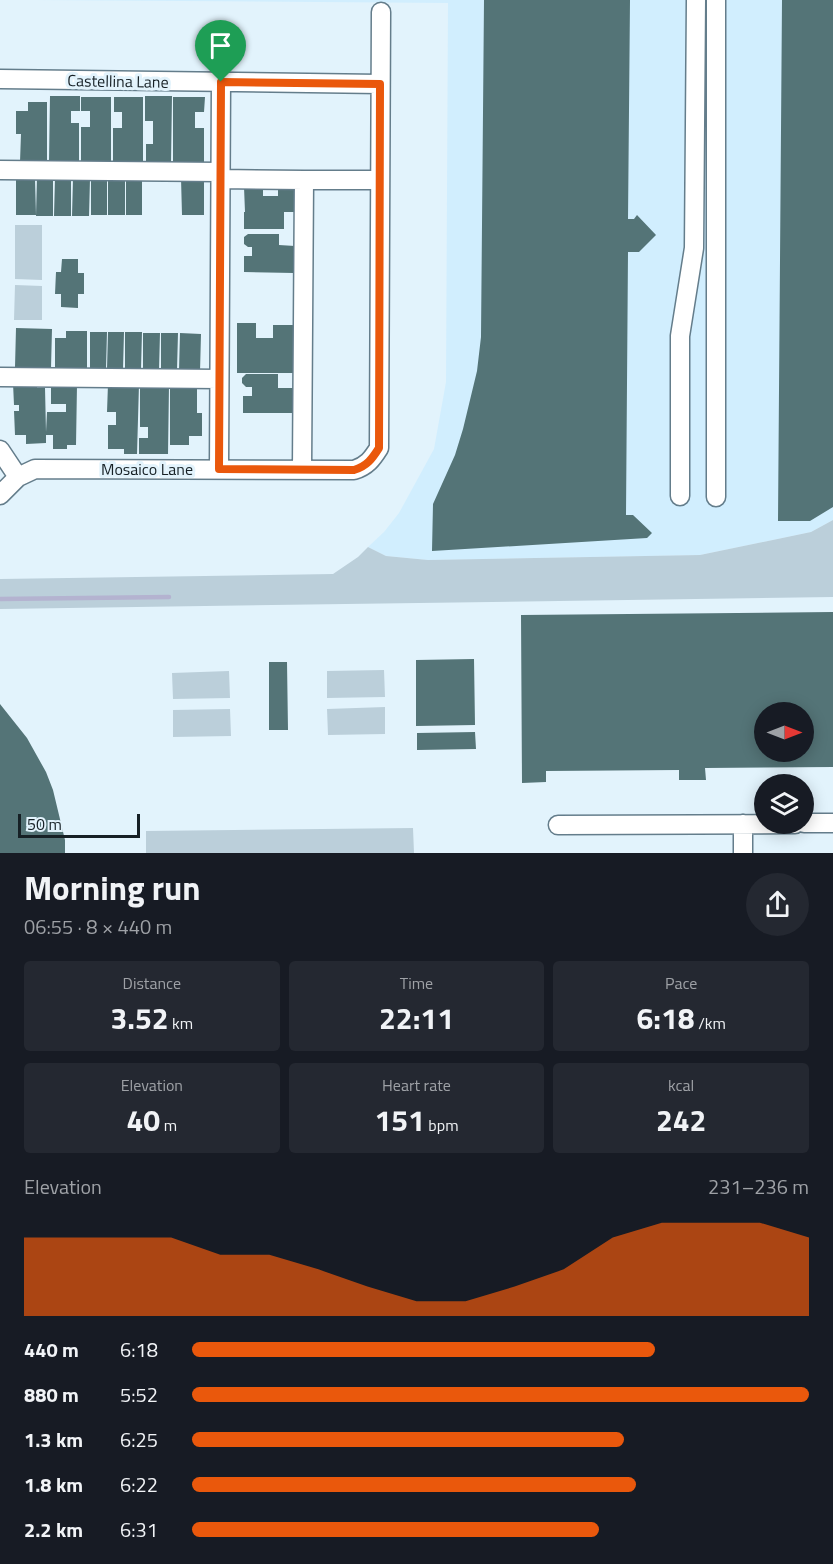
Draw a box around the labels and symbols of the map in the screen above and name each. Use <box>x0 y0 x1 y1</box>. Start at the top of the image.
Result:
pin <box>195 20 246 82</box>
street label: Castellina Lane <box>67 68 169 94</box>
street label: Mosaico Lane <box>101 457 193 481</box>
north arrow <box>754 702 814 762</box>
scale bar <box>18 811 140 839</box>

